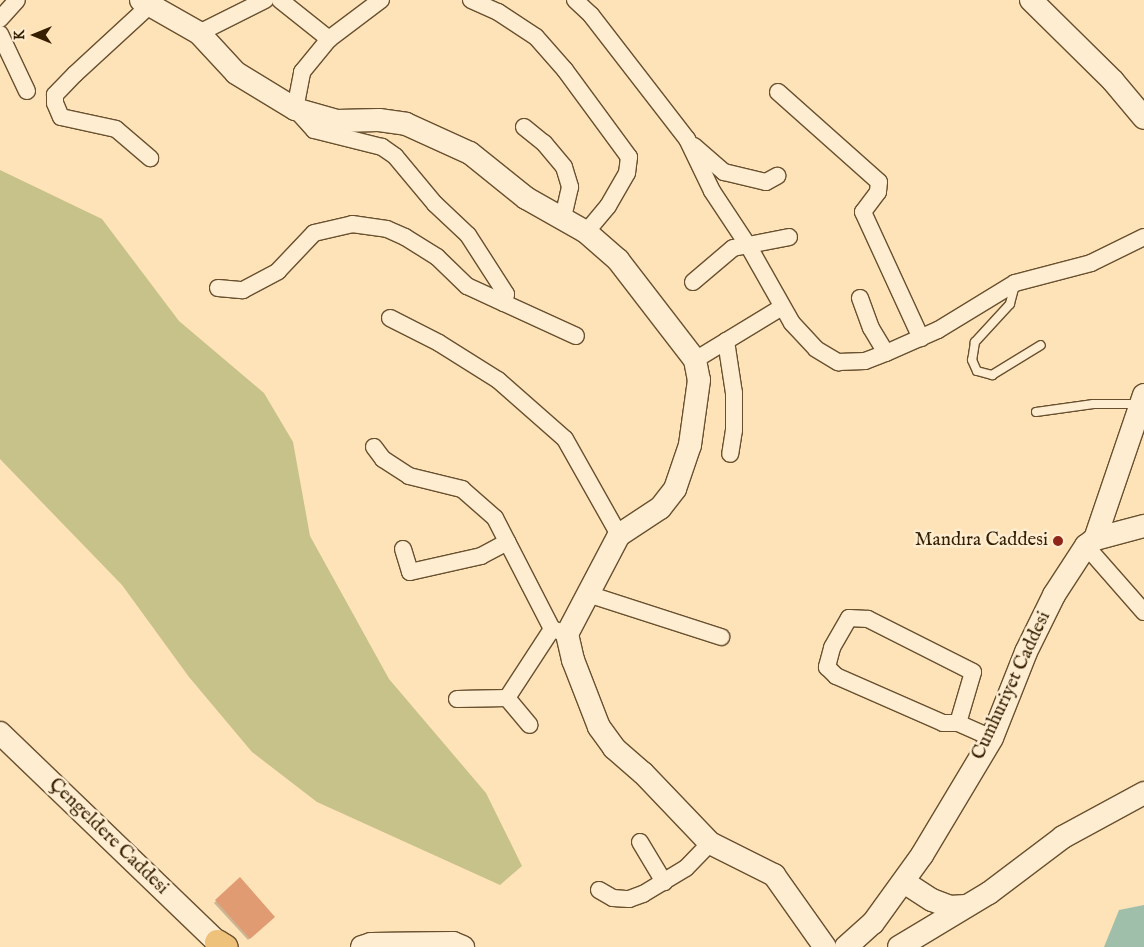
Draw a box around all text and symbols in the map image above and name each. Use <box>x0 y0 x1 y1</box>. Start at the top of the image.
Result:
north arrow <box>10 10 60 60</box>
text: K <box>11 30 29 40</box>
place label: Mandıra Caddesi <box>915 530 1048 552</box>
marker: Mandıra Caddesi <box>1052 535 1064 547</box>
street label: Cumhuriyet Caddesi <box>968 608 1056 764</box>
street label: Çengeldere Caddesi <box>43 774 173 900</box>

